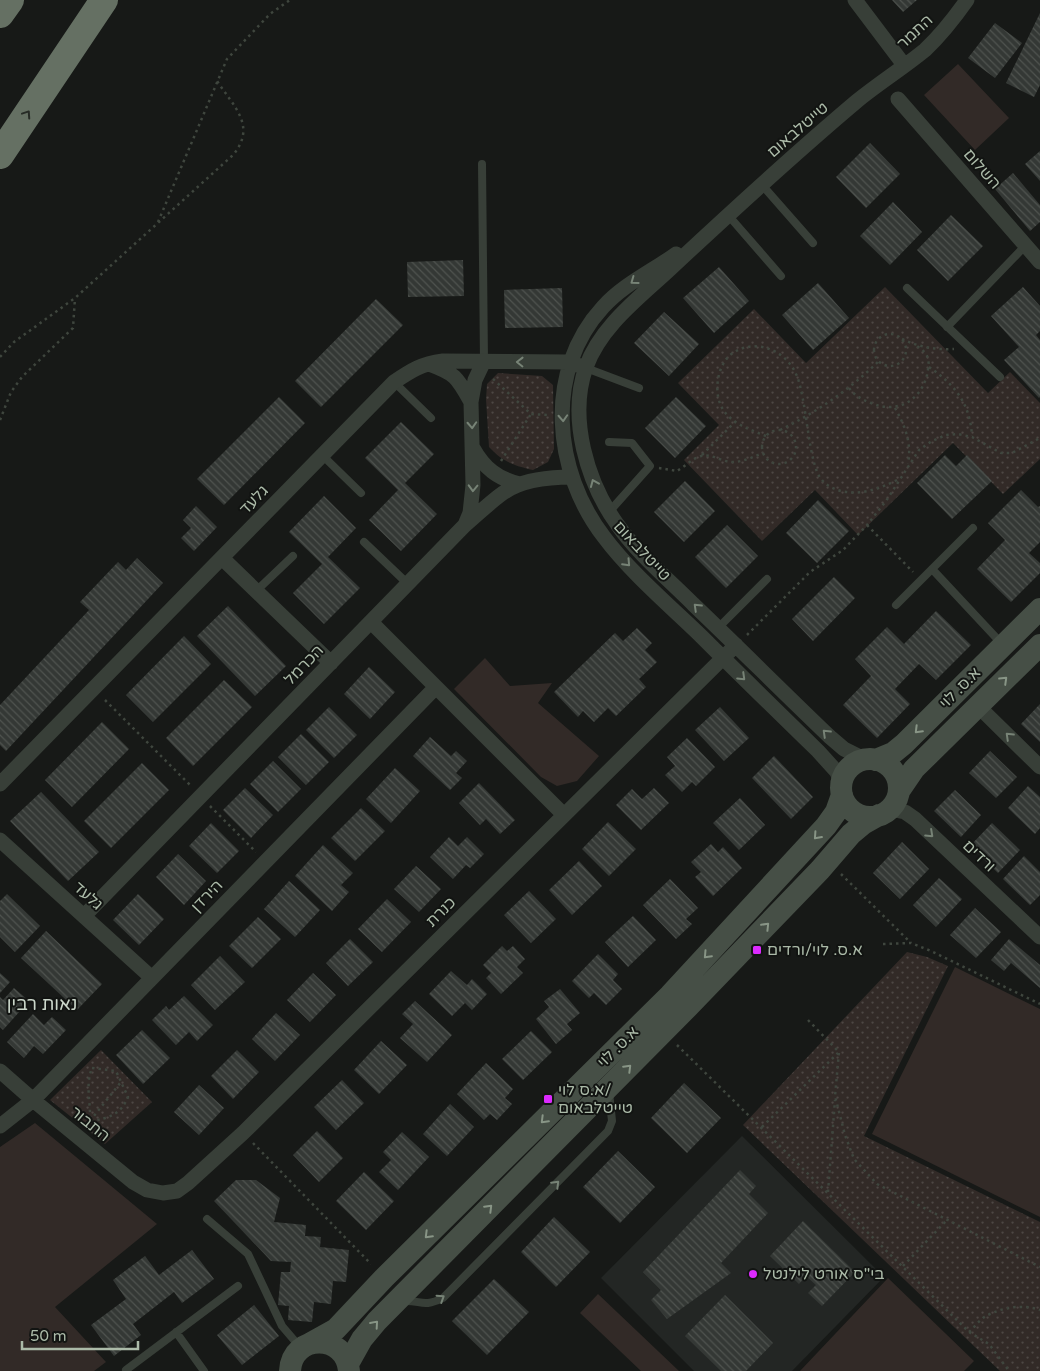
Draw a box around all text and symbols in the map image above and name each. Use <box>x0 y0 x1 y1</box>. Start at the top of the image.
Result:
street label: התמר <box>893 10 937 54</box>
street label: טייטלבאום <box>763 98 833 162</box>
one-way arrow <box>21 111 30 120</box>
street label: השלום <box>959 145 1005 193</box>
one-way arrow <box>631 275 640 283</box>
one-way arrow <box>516 357 524 367</box>
one-way arrow <box>557 414 568 422</box>
one-way arrow <box>466 421 477 429</box>
one-way arrow <box>589 479 600 488</box>
street label: גלעד <box>235 481 273 519</box>
one-way arrow <box>468 484 478 492</box>
street label: טייטלבאום <box>609 517 675 585</box>
one-way arrow <box>621 557 630 566</box>
one-way arrow <box>694 604 703 613</box>
street label: הכרמל <box>280 641 328 689</box>
street label: א.ס. לוי <box>935 663 985 713</box>
one-way arrow <box>737 671 746 680</box>
one-way arrow <box>998 677 1007 686</box>
one-way arrow <box>915 724 924 733</box>
one-way arrow <box>822 730 831 739</box>
one-way arrow <box>1006 733 1015 742</box>
one-way arrow <box>925 828 934 837</box>
one-way arrow <box>814 830 823 839</box>
street label: ורדים <box>958 836 1000 876</box>
street label: הירדן <box>187 876 227 916</box>
street label: גלעד <box>69 877 107 915</box>
street label: כנרת <box>422 893 460 931</box>
one-way arrow <box>760 923 769 932</box>
place label: א.ס. לוי/ורדים <box>767 940 863 960</box>
marker: א.ס. לוי/ורדים <box>751 944 763 956</box>
one-way arrow <box>704 950 713 959</box>
district label: נאות רבין <box>7 993 77 1015</box>
street label: א.ס. לוי <box>593 1022 643 1072</box>
one-way arrow <box>622 1064 631 1073</box>
place label: א.ס לוי/ טייטלבאום <box>558 1080 633 1118</box>
marker: א.ס לוי/ טייטלבאום <box>542 1093 554 1105</box>
street label: התבור <box>66 1102 114 1146</box>
one-way arrow <box>540 1114 549 1123</box>
one-way arrow <box>550 1180 559 1189</box>
one-way arrow <box>483 1205 492 1214</box>
one-way arrow <box>425 1229 434 1238</box>
place label: בי"ס אורט לילנטל <box>763 1264 885 1284</box>
marker: בי"ס אורט לילנטל <box>747 1268 759 1280</box>
one-way arrow <box>435 1294 444 1304</box>
scale bar <box>22 1318 139 1350</box>
one-way arrow <box>369 1320 378 1329</box>
text: 50 m <box>30 1327 67 1345</box>

